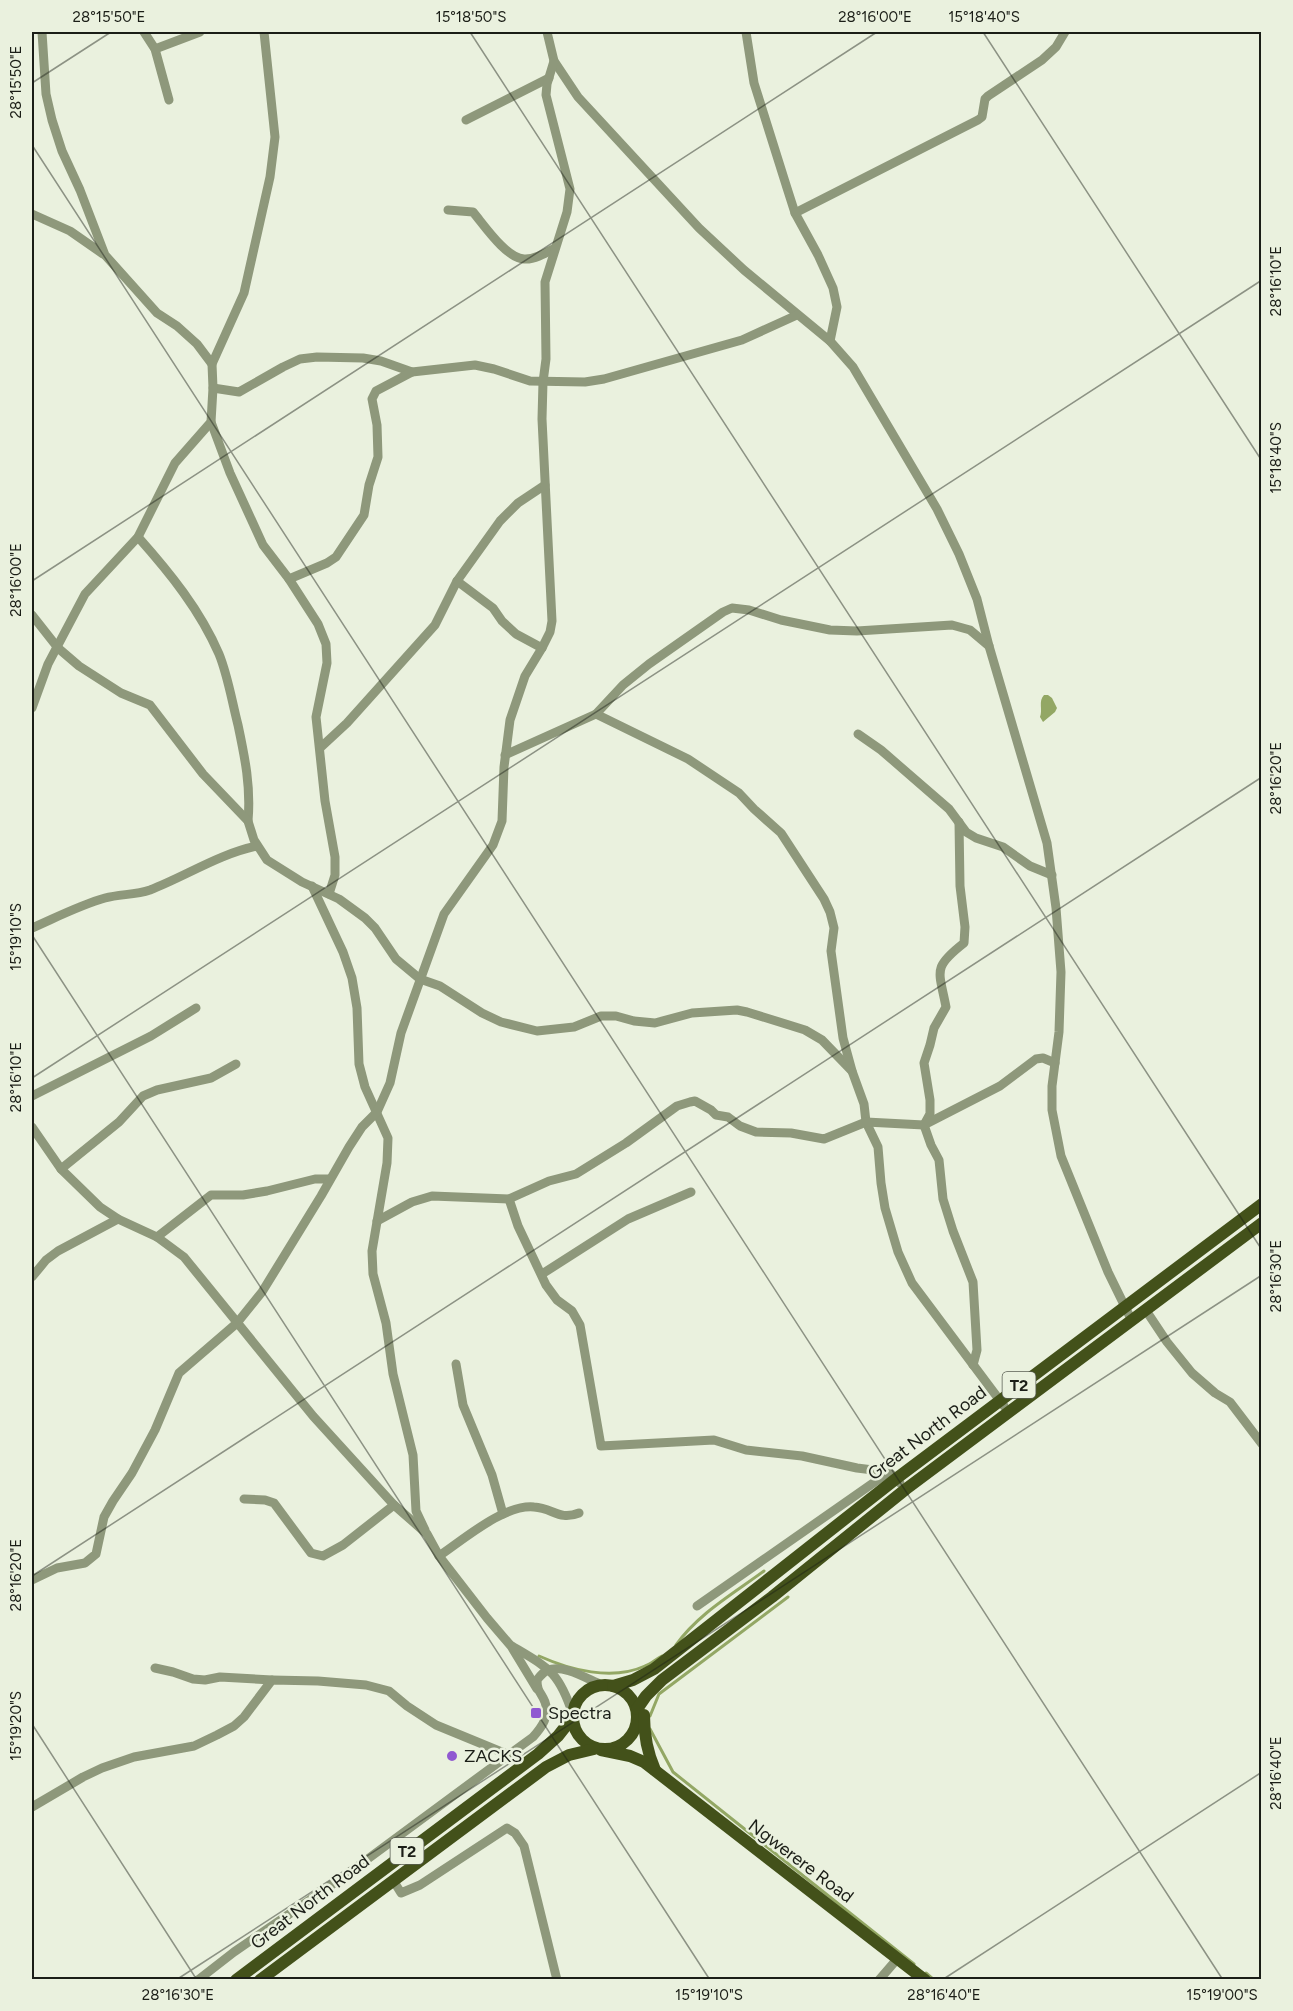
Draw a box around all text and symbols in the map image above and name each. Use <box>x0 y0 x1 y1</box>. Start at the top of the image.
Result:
text: 28°15'50"E <box>73 8 145 26</box>
text: 15°18'50"S <box>435 8 507 26</box>
text: 28°16'00"E <box>838 8 912 26</box>
text: 15°18'40"S <box>948 8 1020 26</box>
text: 28°15'50"E <box>7 46 25 118</box>
text: 28°16'10"E <box>1267 246 1285 316</box>
text: 15°18'40"S <box>1267 422 1285 494</box>
text: 28°16'00"E <box>7 543 25 617</box>
text: 28°16'20"E <box>1267 742 1285 814</box>
text: 15°19'10"S <box>7 903 25 971</box>
text: 28°16'10"E <box>7 1042 25 1112</box>
text: 28°16'30"E <box>1267 1240 1285 1312</box>
road number: T2 <box>1002 1372 1036 1398</box>
street label: Great North Road <box>863 1381 991 1485</box>
text: 28°16'20"E <box>7 1539 25 1611</box>
text: 15°19'20"S <box>7 1691 25 1761</box>
place label: Spectra <box>548 1702 611 1724</box>
marker: Spectra <box>529 1706 543 1720</box>
text: 28°16'40"E <box>1267 1736 1285 1810</box>
place label: ZACKS <box>464 1745 522 1767</box>
marker: ZACKS <box>445 1749 459 1763</box>
street label: Ngwerere Road <box>744 1814 858 1908</box>
road number: T2 <box>390 1838 424 1864</box>
street label: Great North Road <box>246 1850 374 1954</box>
text: 28°16'30"E <box>142 1986 214 2004</box>
text: 15°19'10"S <box>675 1986 743 2004</box>
text: 28°16'40"E <box>907 1986 981 2004</box>
text: 15°19'00"S <box>1186 1986 1258 2004</box>

